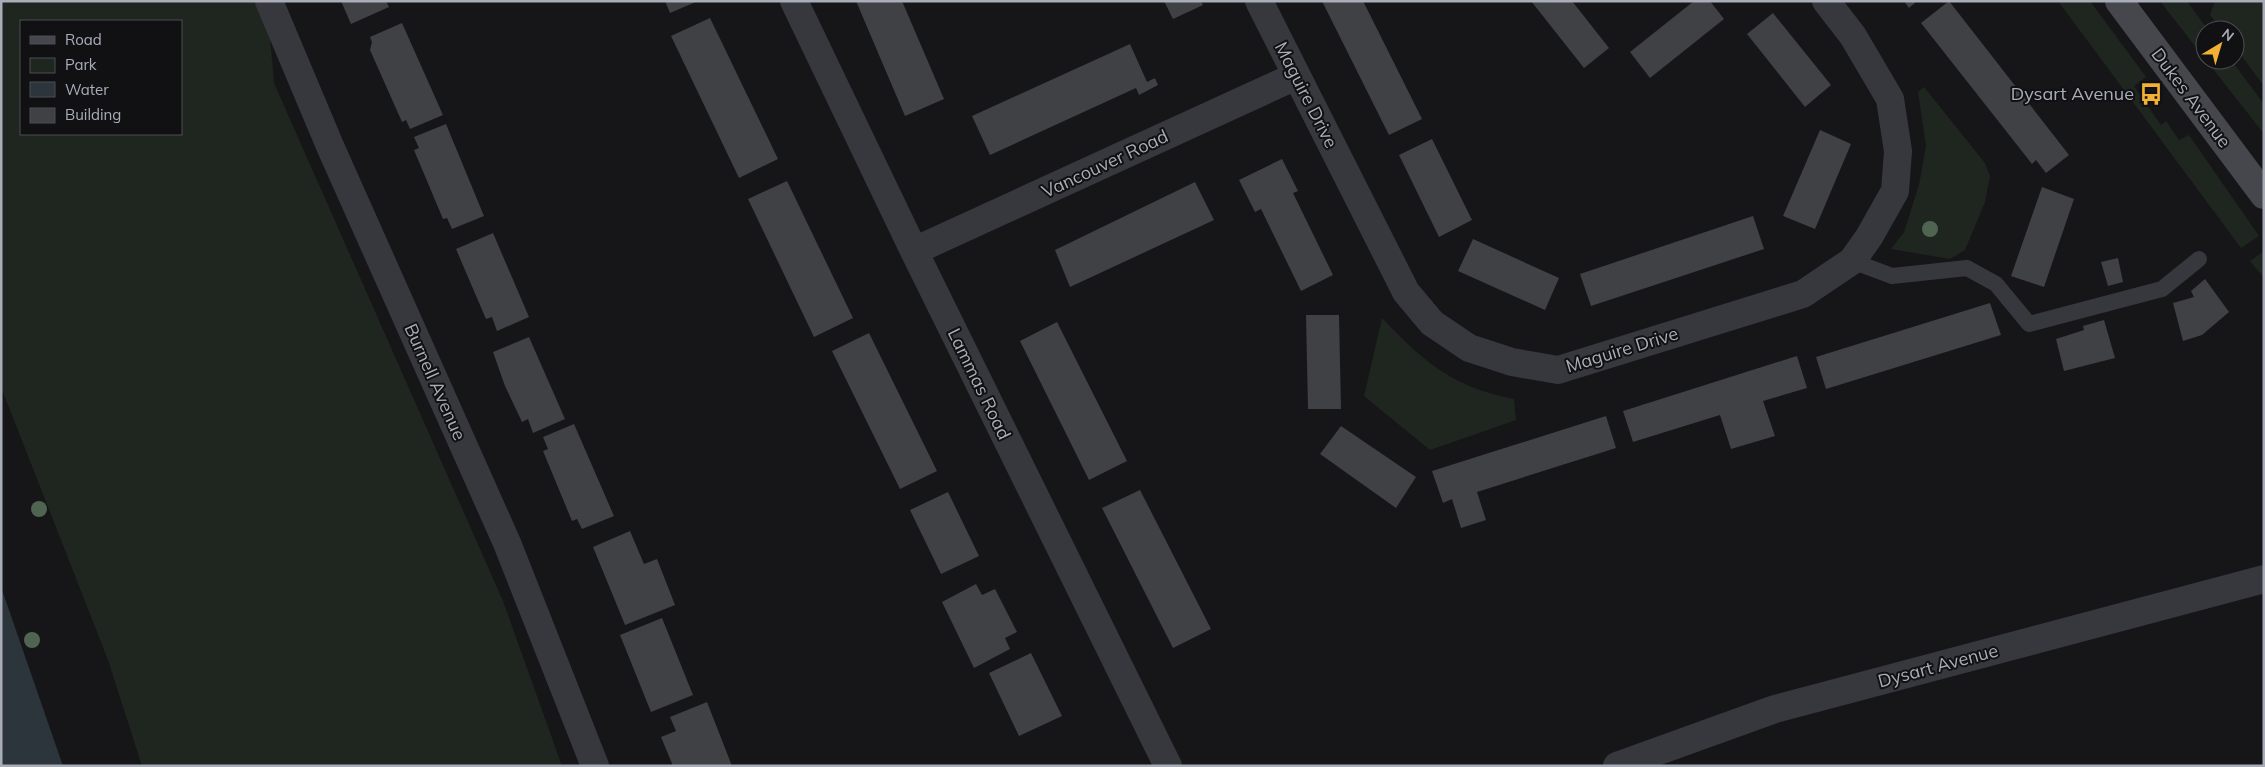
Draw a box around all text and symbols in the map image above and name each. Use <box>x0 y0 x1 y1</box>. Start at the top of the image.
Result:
legend <box>20 20 182 135</box>
north arrow <box>2195 20 2245 70</box>
text: N <box>2218 24 2238 45</box>
text: Road <box>65 30 102 49</box>
street label: Maguire Drive <box>1270 38 1343 152</box>
street label: Dukes Avenue <box>2146 43 2236 152</box>
text: Park <box>65 55 97 74</box>
text: Water <box>65 80 109 99</box>
bus stop icon: Dysart Avenue <box>2138 81 2164 107</box>
place label: Dysart Avenue <box>2011 82 2134 105</box>
text: Building <box>65 105 121 124</box>
street label: Vancouver Road <box>1038 124 1172 203</box>
street label: Burnell Avenue <box>399 320 471 444</box>
street label: Maguire Drive <box>1563 322 1681 378</box>
street label: Lammas Road <box>943 324 1016 443</box>
street label: Dysart Avenue <box>1875 638 2000 693</box>

